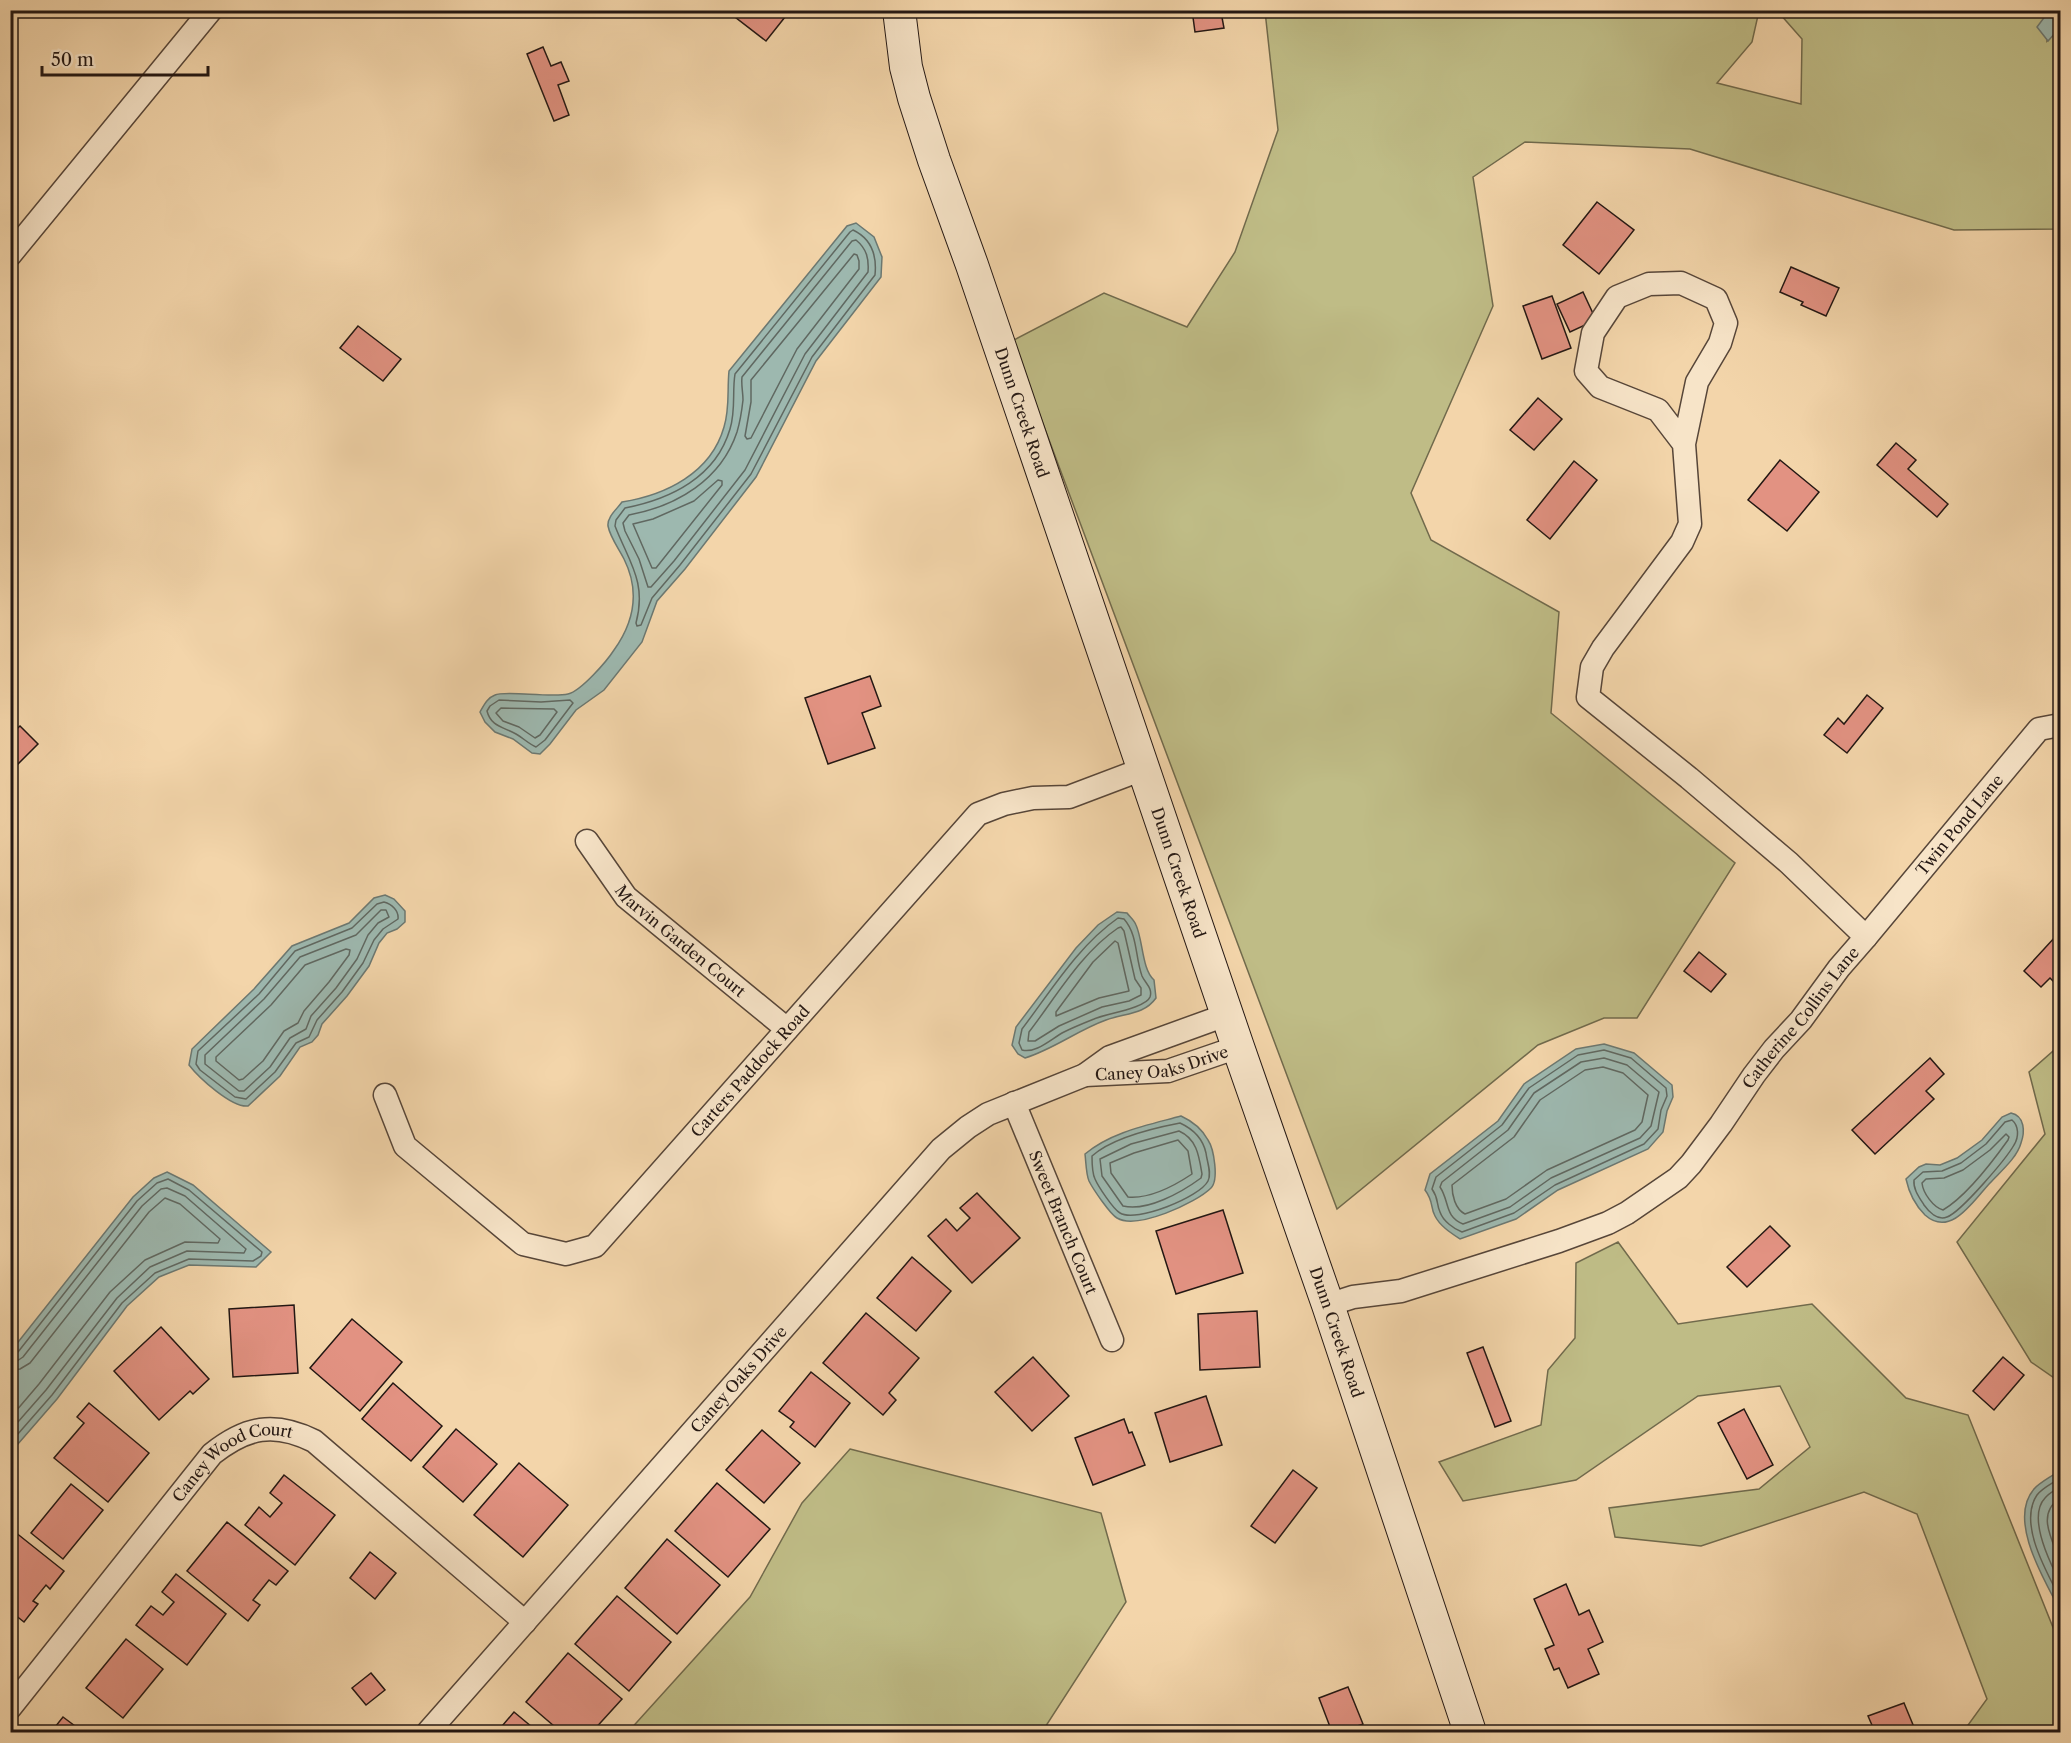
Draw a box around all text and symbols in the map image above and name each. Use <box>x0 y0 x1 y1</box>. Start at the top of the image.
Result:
scale bar <box>42 39 208 77</box>
text: 50 m <box>51 49 94 71</box>
street label: Dunn Creek Road <box>991 344 1054 481</box>
street label: Twin Pond Lane <box>1911 770 2007 879</box>
street label: Dunn Creek Road <box>1147 805 1210 941</box>
street label: Marvin Garden Court <box>611 881 750 1001</box>
street label: Catherine Collins Lane <box>1738 942 1863 1092</box>
street label: Carters Paddock Road <box>686 1001 814 1141</box>
street label: Caney Oaks Drive <box>1094 1041 1231 1085</box>
street label: Sweet Branch Court <box>1025 1147 1102 1297</box>
street label: Dunn Creek Road <box>1305 1264 1368 1400</box>
street label: Caney Oaks Drive <box>686 1321 791 1437</box>
street label: Caney Wood Court <box>168 1419 295 1506</box>

